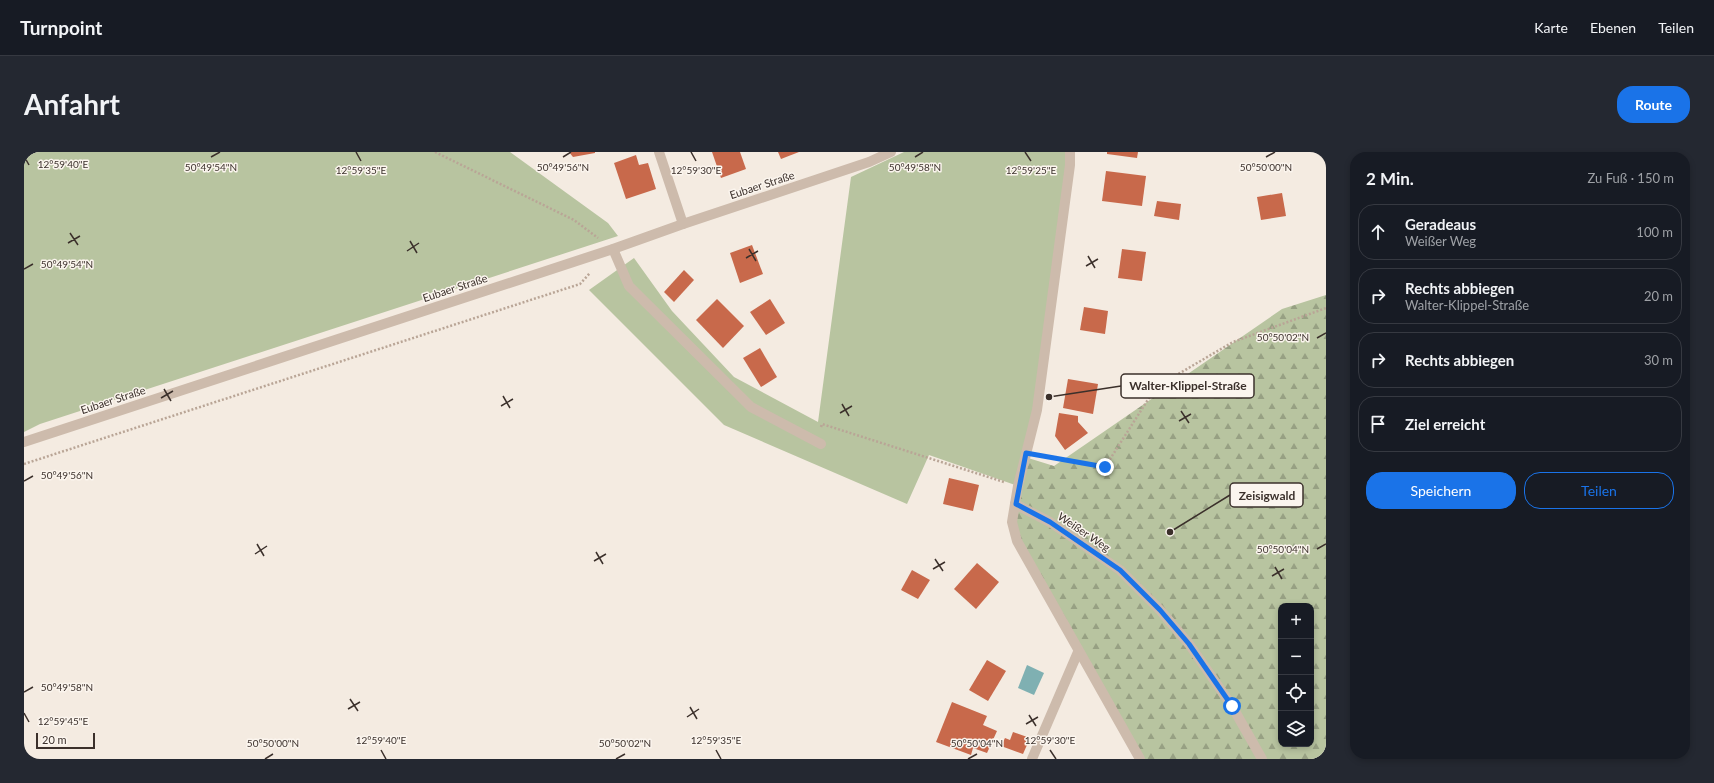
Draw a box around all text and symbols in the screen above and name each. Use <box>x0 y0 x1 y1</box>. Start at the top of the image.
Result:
text: Turnpoint <box>20 16 102 39</box>
text: Karte <box>1534 19 1568 36</box>
text: Ebenen <box>1590 19 1636 36</box>
text: Teilen <box>1658 19 1694 36</box>
button: Route <box>1617 86 1690 123</box>
text: Anfahrt <box>24 87 120 121</box>
text: 12°59'40"E <box>38 158 88 170</box>
text: 50°49'54"N <box>185 161 237 173</box>
text: 50°49'56"N <box>537 161 589 173</box>
text: 50°49'58"N <box>889 161 941 173</box>
text: 50°50'00"N <box>1240 161 1292 173</box>
text: 12°59'35"E <box>336 164 386 176</box>
text: 12°59'30"E <box>671 164 721 176</box>
text: 12°59'25"E <box>1006 164 1056 176</box>
street label: Eubaer Straße <box>728 168 796 201</box>
text: 2 Min. <box>1366 168 1414 189</box>
text: Zu Fuß · 150 m <box>1588 170 1674 186</box>
text: Geradeaus <box>1405 215 1476 233</box>
icon: ahead <box>1367 221 1389 243</box>
text: 100 m <box>1636 224 1673 240</box>
text: Weißer Weg <box>1405 233 1476 249</box>
text: 50°49'54"N <box>41 258 93 270</box>
street label: Eubaer Straße <box>421 271 489 304</box>
text: Rechts abbiegen <box>1405 279 1514 297</box>
icon: right <box>1367 285 1389 307</box>
text: 20 m <box>1644 288 1673 304</box>
text: Walter-Klippel-Straße <box>1405 297 1529 313</box>
text: 50°50'02"N <box>1257 331 1309 343</box>
icon: right <box>1367 349 1389 371</box>
text: Rechts abbiegen <box>1405 351 1514 369</box>
text: 30 m <box>1644 352 1673 368</box>
callout: Walter-Klippel-Straße <box>1121 374 1254 398</box>
text: Walter-Klippel-Straße <box>1129 378 1247 393</box>
street label: Eubaer Straße <box>79 383 147 416</box>
icon: arrive <box>1367 413 1389 435</box>
text: Ziel erreicht <box>1405 415 1485 433</box>
route end <box>1096 458 1114 476</box>
text: 50°49'56"N <box>41 469 93 481</box>
button: Speichern <box>1366 472 1516 509</box>
button: Teilen <box>1524 472 1674 509</box>
callout: Zeisigwald <box>1230 483 1303 507</box>
text: Zeisigwald <box>1239 488 1295 503</box>
street label: Weißer Weg <box>1056 509 1113 554</box>
text: 50°50'04"N <box>1257 543 1309 555</box>
map controls <box>1278 603 1314 747</box>
button: + <box>1278 603 1314 639</box>
button: − <box>1278 639 1314 675</box>
button: locate <box>1278 675 1314 711</box>
text: 50°49'58"N <box>41 681 93 693</box>
route start <box>1223 697 1241 715</box>
button: layers <box>1278 711 1314 747</box>
text: 12°59'45"E <box>38 715 88 727</box>
scale bar <box>36 731 95 750</box>
text: 20 m <box>42 733 67 746</box>
text: 12°59'40"E <box>356 734 406 746</box>
text: 12°59'35"E <box>691 734 741 746</box>
text: 12°59'30"E <box>1025 734 1075 746</box>
text: 50°50'00"N <box>247 737 299 749</box>
text: 50°50'02"N <box>599 737 651 749</box>
text: 50°50'04"N <box>951 737 1003 749</box>

